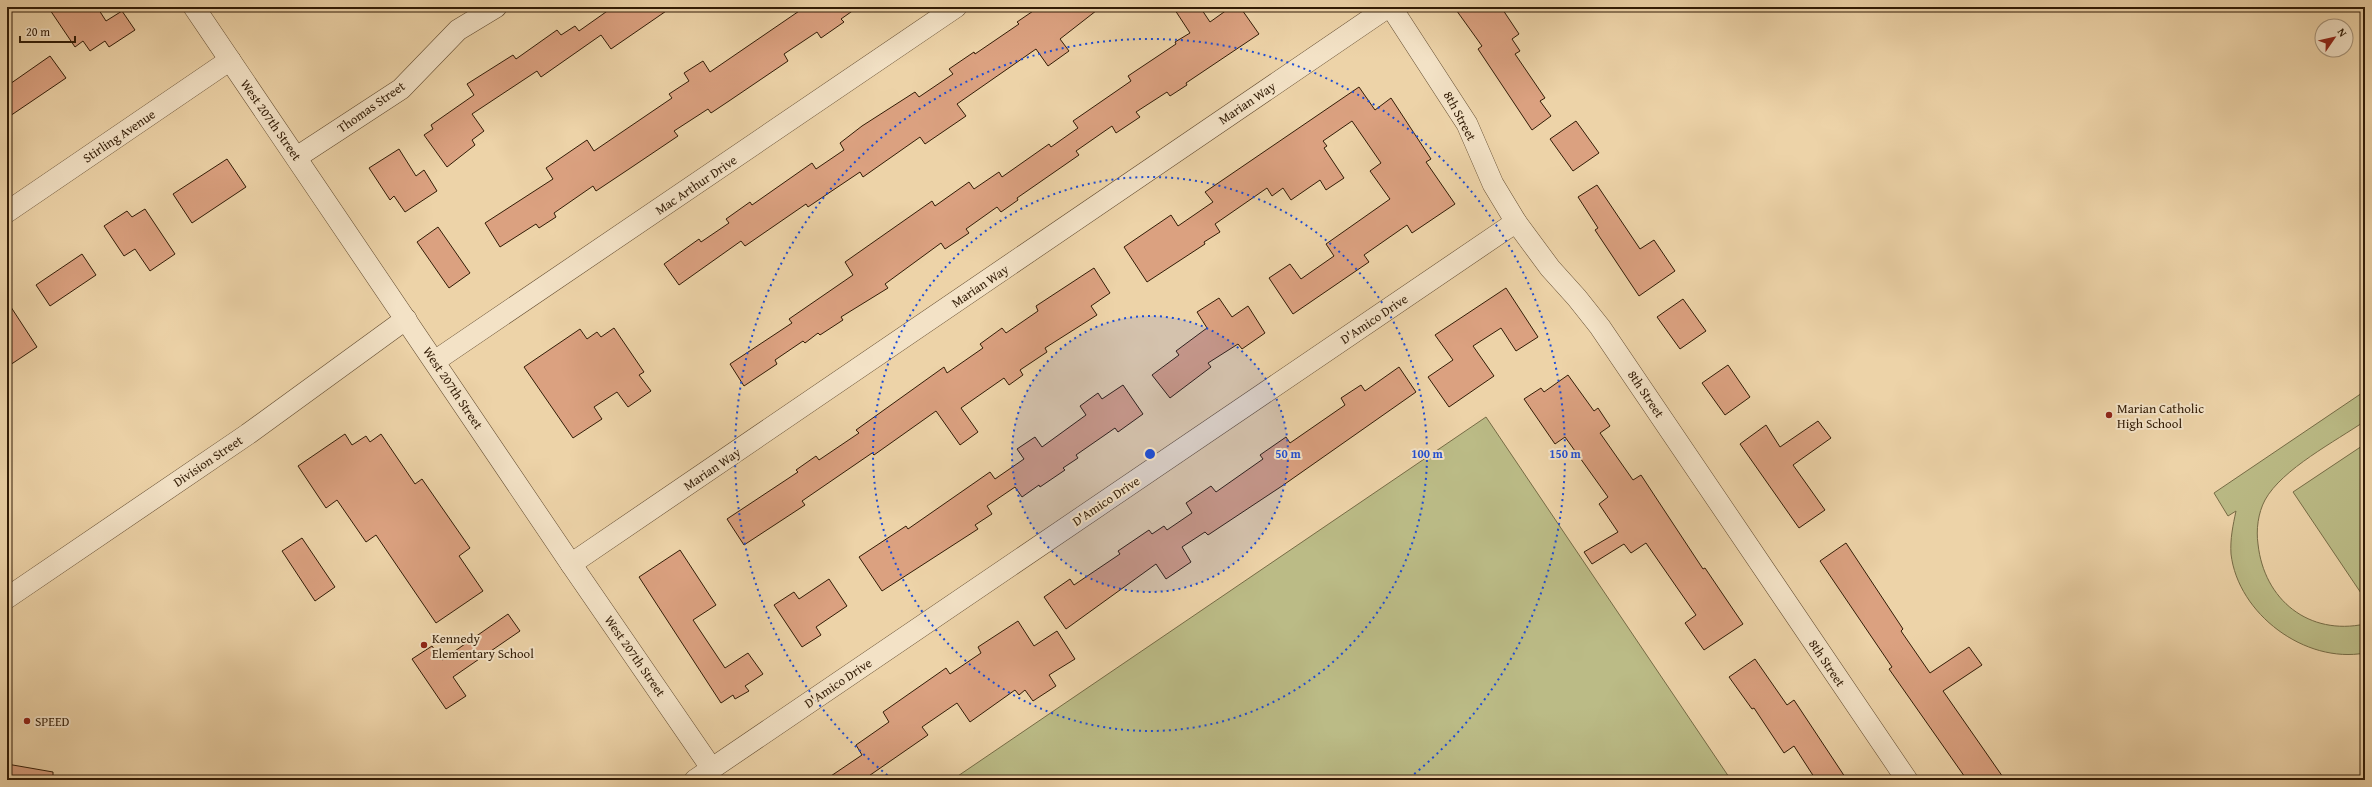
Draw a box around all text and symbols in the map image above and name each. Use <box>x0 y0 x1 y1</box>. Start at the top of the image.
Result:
scale bar <box>20 18 75 44</box>
north arrow <box>2314 18 2354 58</box>
text: 20 m <box>26 23 50 40</box>
text: N <box>2334 25 2351 40</box>
street label: West 207th Street <box>236 75 306 165</box>
street label: Thomas Street <box>333 76 409 137</box>
street label: Marian Way <box>1215 77 1280 129</box>
street label: 8th Street <box>1439 88 1481 145</box>
street label: Stirling Avenue <box>79 105 159 167</box>
street label: Mac Arthur Drive <box>651 151 741 219</box>
street label: Marian Way <box>948 260 1013 312</box>
street label: D'Amico Drive <box>1336 289 1412 349</box>
street label: West 207th Street <box>418 343 488 433</box>
street label: 8th Street <box>1623 366 1669 422</box>
place label: Marian Catholic High School <box>2117 399 2204 433</box>
marker: Marian Catholic High School <box>2104 410 2114 420</box>
street label: Division Street <box>169 430 247 491</box>
street label: Marian Way <box>680 443 745 495</box>
text: 50 m <box>1275 445 1301 462</box>
text: 100 m <box>1411 445 1444 462</box>
text: 150 m <box>1549 445 1582 462</box>
centre of rings <box>1143 447 1157 461</box>
street label: D'Amico Drive <box>1068 471 1144 531</box>
street label: West 207th Street <box>600 611 670 701</box>
place label: Kennedy Elementary School <box>432 629 534 663</box>
street label: 8th Street <box>1804 635 1850 691</box>
marker: Kennedy Elementary School <box>419 640 429 650</box>
street label: D'Amico Drive <box>800 653 876 713</box>
place label: SPEED <box>35 712 69 731</box>
marker: SPEED <box>22 716 32 726</box>

